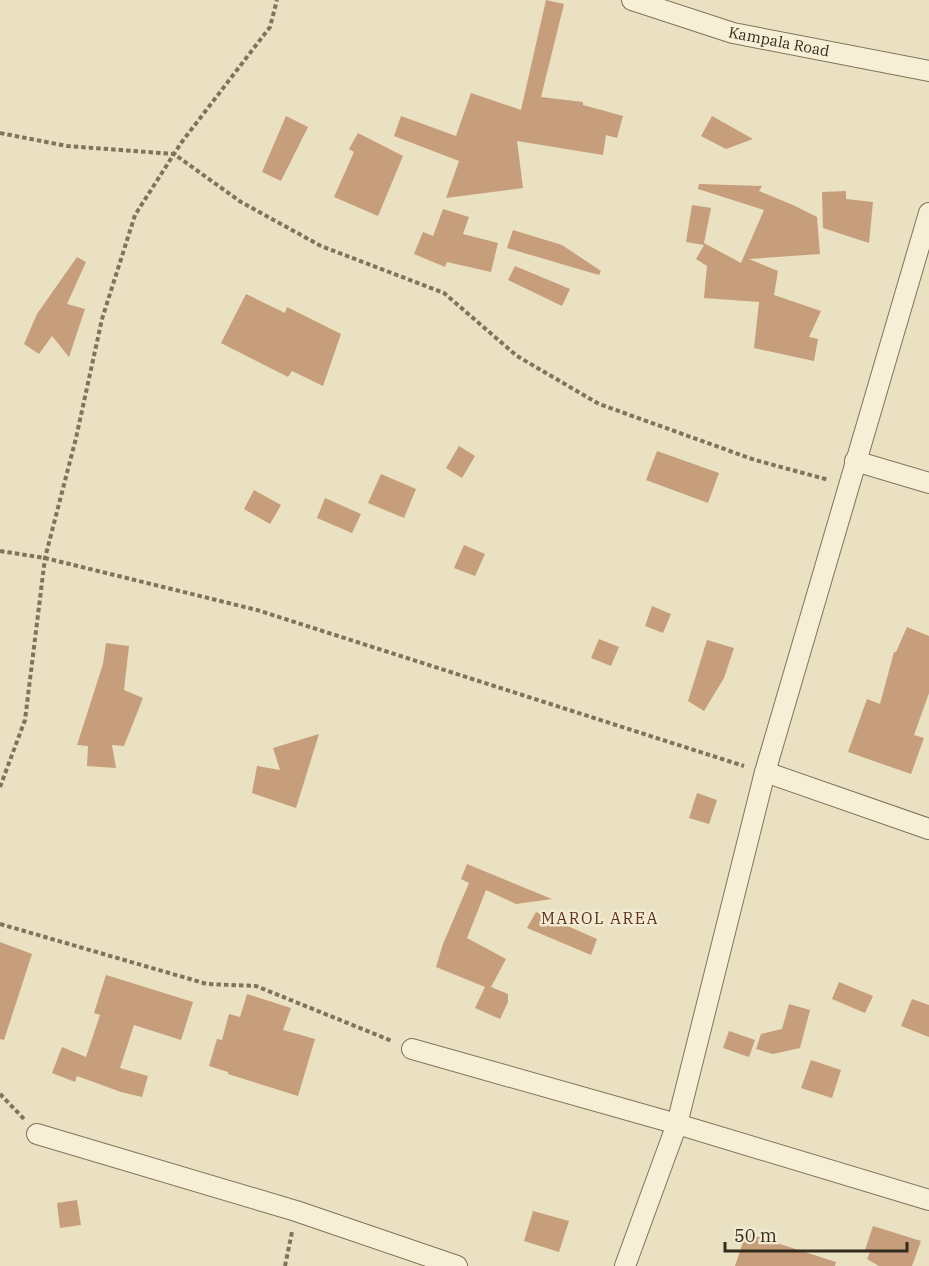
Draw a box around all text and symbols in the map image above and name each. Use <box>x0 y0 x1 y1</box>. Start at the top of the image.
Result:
street label: Kampala Road <box>727 22 831 60</box>
district label: MAROL AREA <box>541 908 659 928</box>
scale bar <box>725 1215 906 1253</box>
text: 50 m <box>734 1224 777 1247</box>

